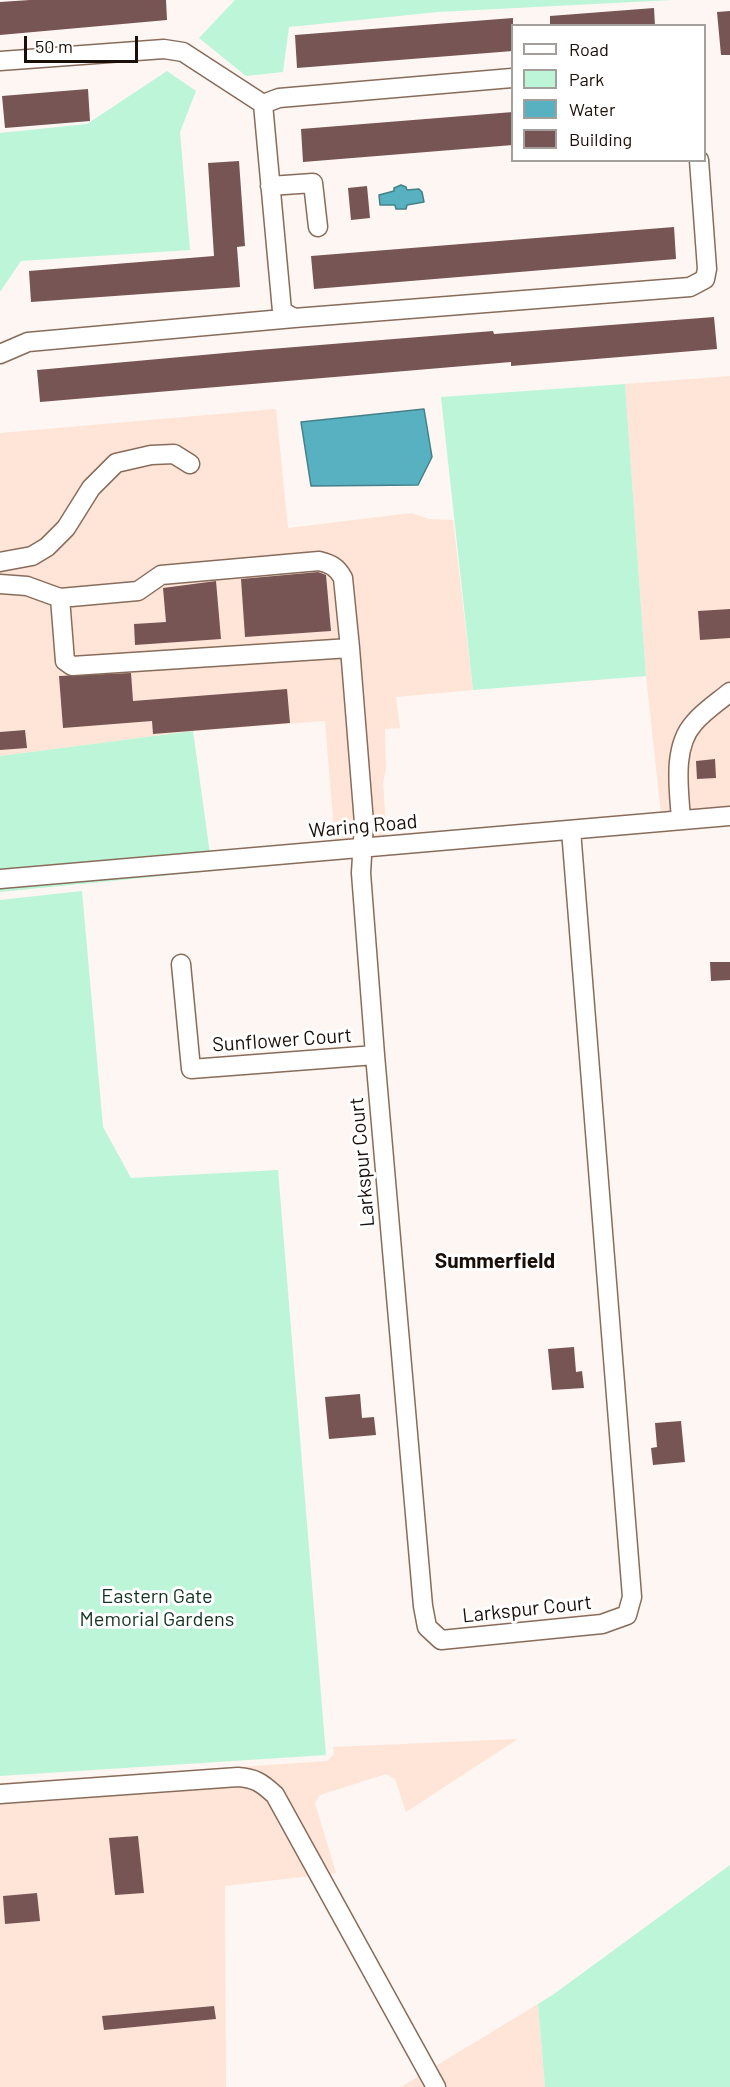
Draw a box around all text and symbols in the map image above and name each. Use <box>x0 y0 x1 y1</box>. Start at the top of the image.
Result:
scale bar <box>27 24 141 62</box>
legend <box>511 24 706 162</box>
text: 50 m <box>35 35 73 57</box>
text: Road <box>569 38 609 60</box>
text: Park <box>569 68 604 90</box>
text: Water <box>569 98 616 120</box>
text: Building <box>569 128 632 150</box>
street label: Waring Road <box>308 809 418 843</box>
street label: Sunflower Court <box>211 1023 353 1057</box>
street label: Larkspur Court <box>344 1096 380 1228</box>
district label: Summerfield <box>435 1248 555 1274</box>
park label: Eastern Gate Memorial Gardens <box>80 1584 234 1631</box>
street label: Larkspur Court <box>461 1590 593 1628</box>

